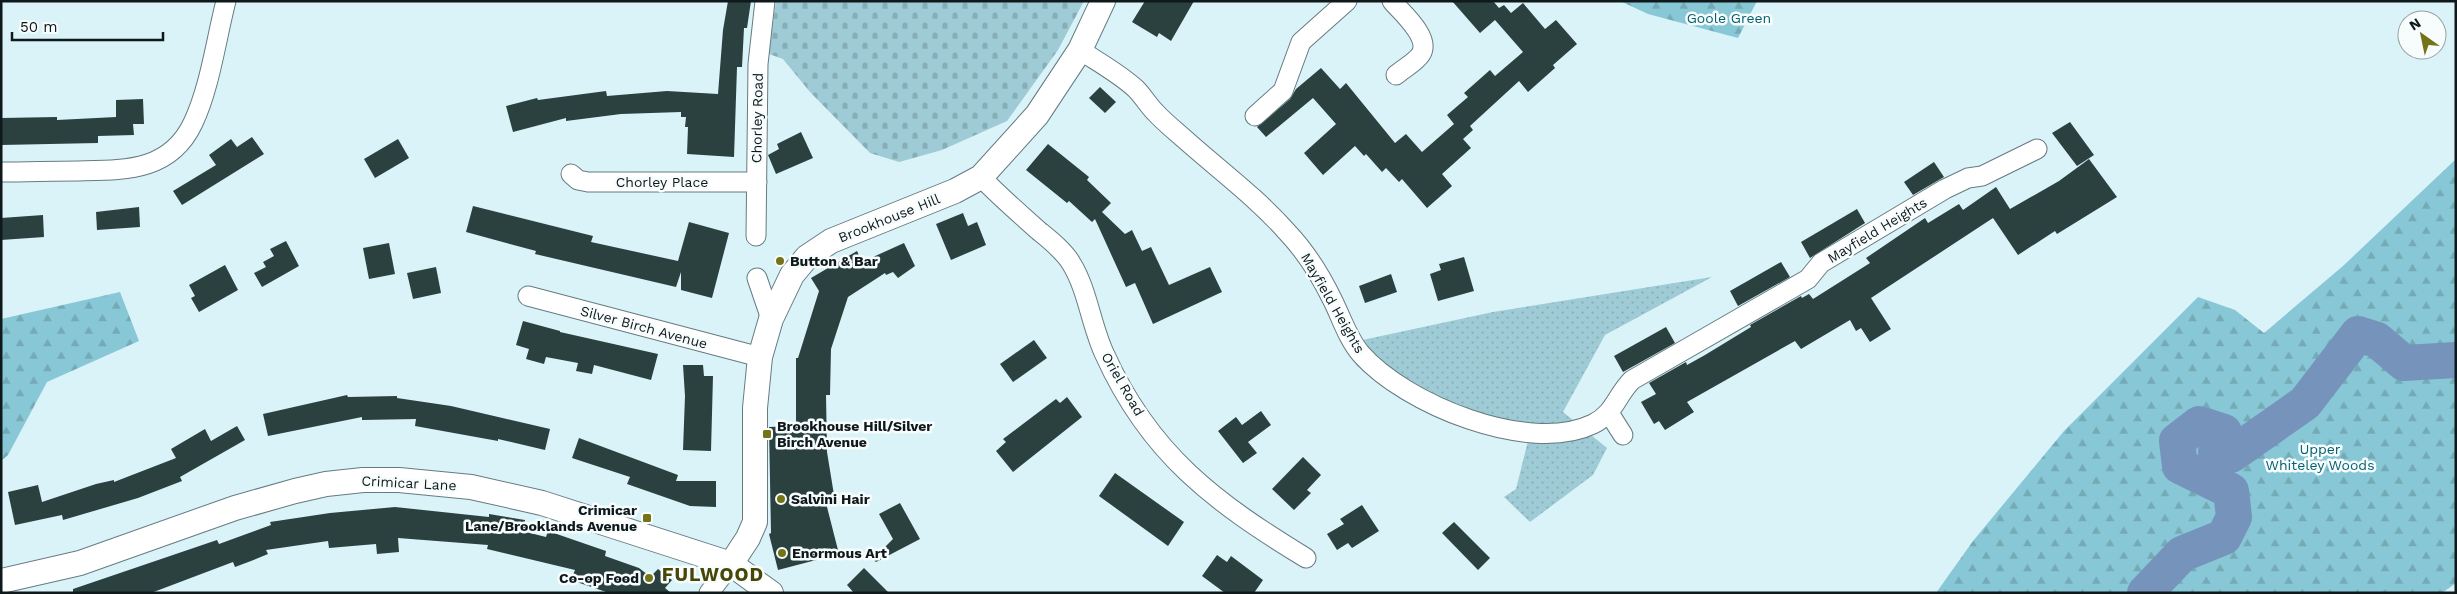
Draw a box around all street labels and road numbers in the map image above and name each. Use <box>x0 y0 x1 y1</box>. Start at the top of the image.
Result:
street label: Chorley Road <box>748 73 766 163</box>
street label: Chorley Place <box>616 174 708 190</box>
street label: Brookhouse Hill <box>836 190 943 246</box>
street label: Mayfield Heights <box>1824 194 1930 266</box>
street label: Mayfield Heights <box>1298 250 1368 356</box>
street label: Silver Birch Avenue <box>579 302 709 352</box>
street label: Oriel Road <box>1098 349 1148 419</box>
street label: Crimicar Lane <box>361 473 457 493</box>

